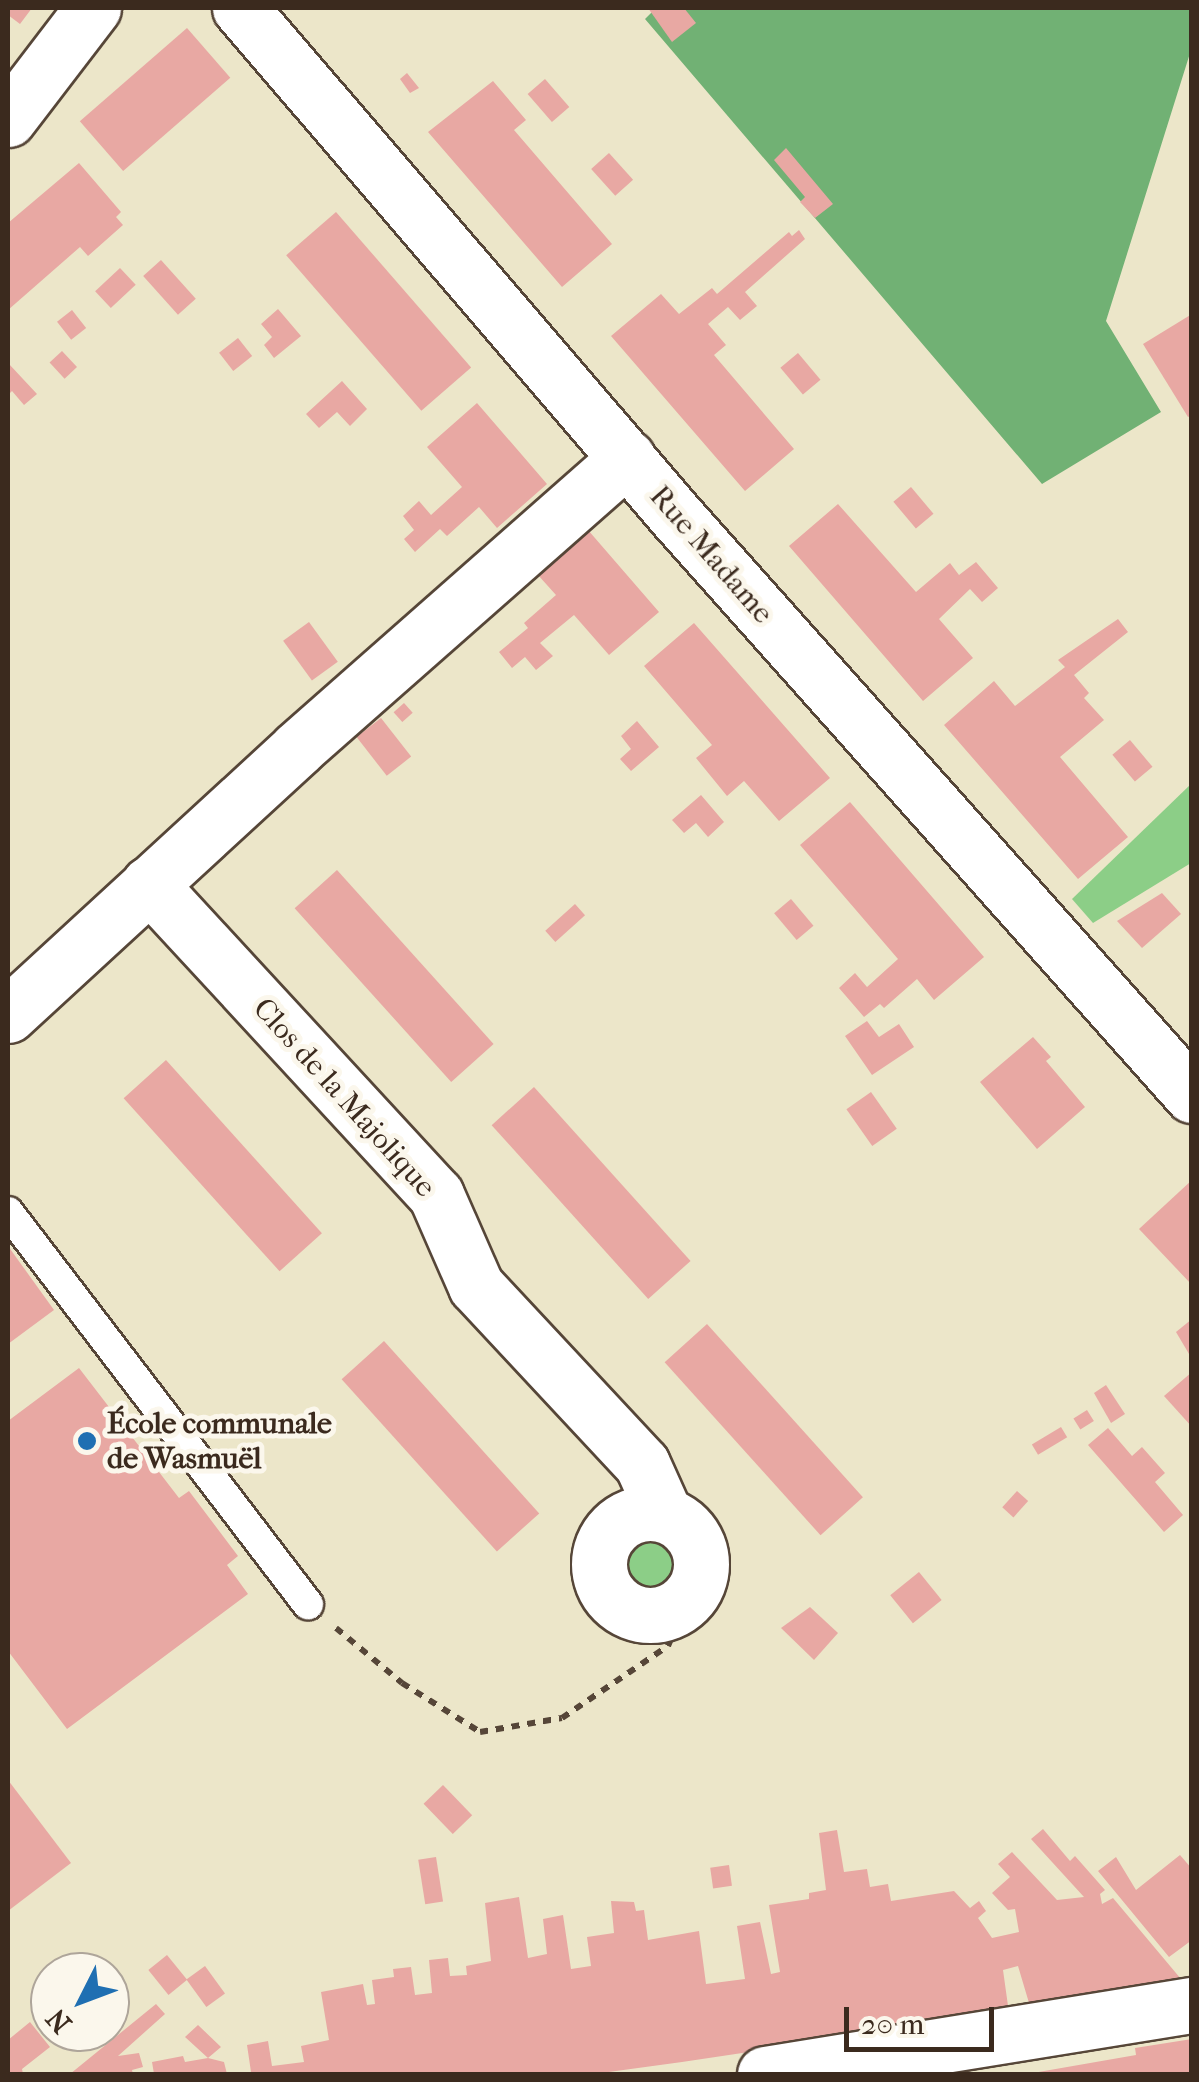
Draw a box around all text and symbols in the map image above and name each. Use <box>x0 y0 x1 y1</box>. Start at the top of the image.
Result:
street label: Rue Madame <box>641 479 781 631</box>
street label: Clos de la Majolique <box>245 991 443 1205</box>
place label: École communale de Wasmuël <box>107 1406 332 1476</box>
marker: École communale de Wasmuël <box>76 1430 98 1452</box>
north arrow <box>30 1952 130 2052</box>
scale bar <box>849 1987 999 2049</box>
text: N <box>39 2002 78 2040</box>
text: 20 m <box>861 2007 924 2042</box>

